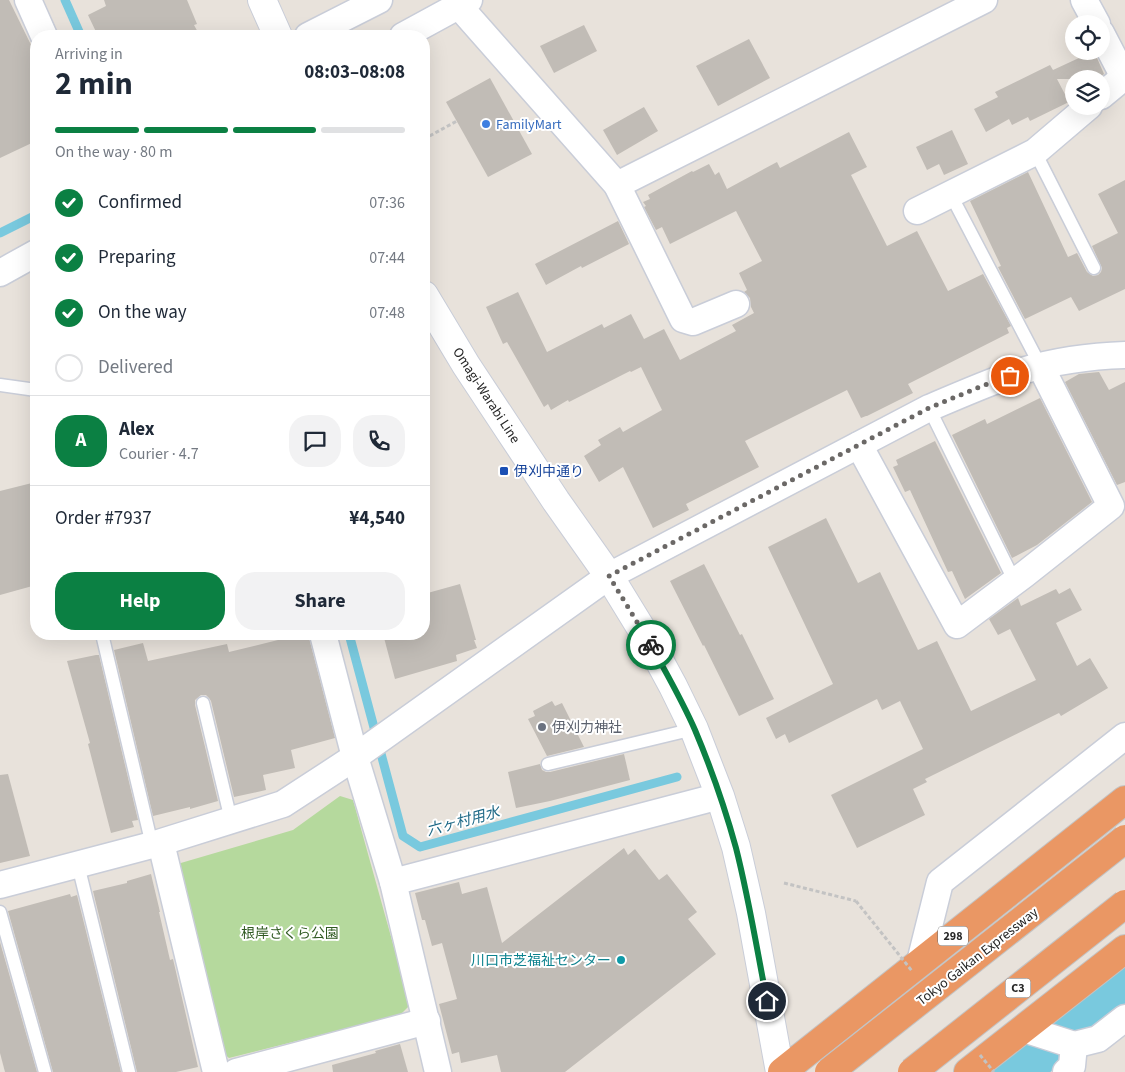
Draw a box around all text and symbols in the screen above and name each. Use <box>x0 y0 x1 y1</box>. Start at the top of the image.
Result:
map controls <box>1065 15 1110 115</box>
button: locate <box>1065 15 1110 60</box>
text: Arriving in <box>55 43 123 65</box>
text: 08:03–08:08 <box>304 59 405 86</box>
text: 2 min <box>55 61 133 107</box>
button: layers <box>1065 70 1110 115</box>
place label: FamilyMart <box>496 115 562 135</box>
marker: FamilyMart <box>480 118 492 130</box>
text: On the way · 80 m <box>55 141 172 163</box>
icon: check <box>55 189 83 217</box>
text: Confirmed <box>98 189 182 216</box>
text: 07:36 <box>369 192 405 214</box>
icon: check <box>55 244 83 272</box>
text: Preparing <box>98 244 176 271</box>
text: 07:44 <box>369 247 405 269</box>
icon: check <box>55 299 83 327</box>
text: On the way <box>98 299 187 326</box>
text: 07:48 <box>369 302 405 324</box>
street label: Omagi-Warabi Line <box>448 344 525 448</box>
text: Delivered <box>98 354 173 381</box>
pin <box>989 355 1031 397</box>
icon: bag <box>996 362 1024 390</box>
button: chat <box>289 415 341 467</box>
button: phone <box>353 415 405 467</box>
text: Alex <box>119 416 155 443</box>
text: A <box>76 427 86 454</box>
text: Courier · 4.7 <box>119 443 199 465</box>
place label: 伊刈中通り <box>514 462 584 482</box>
marker: 伊刈中通り <box>498 465 510 477</box>
text: Order #7937 <box>55 505 152 532</box>
text: ¥4,540 <box>349 505 405 532</box>
button: Help <box>55 572 225 630</box>
button: Share <box>235 572 405 630</box>
courier <box>626 620 676 670</box>
icon: bike <box>637 631 665 659</box>
place label: 伊刈力神社 <box>552 718 622 738</box>
marker: 伊刈力神社 <box>536 721 548 733</box>
water label: 六ヶ村用水 <box>424 801 504 841</box>
street label: Tokyo Gaikan Expressway <box>913 903 1043 1011</box>
park label: 根岸さくら公園 <box>241 924 339 944</box>
road number: 298 <box>938 926 968 946</box>
place label: 川口市芝福祉センター <box>471 951 611 971</box>
marker: 川口市芝福祉センター <box>615 954 627 966</box>
road number: C3 <box>1006 978 1030 998</box>
pin <box>746 980 788 1022</box>
icon: home <box>753 987 781 1015</box>

